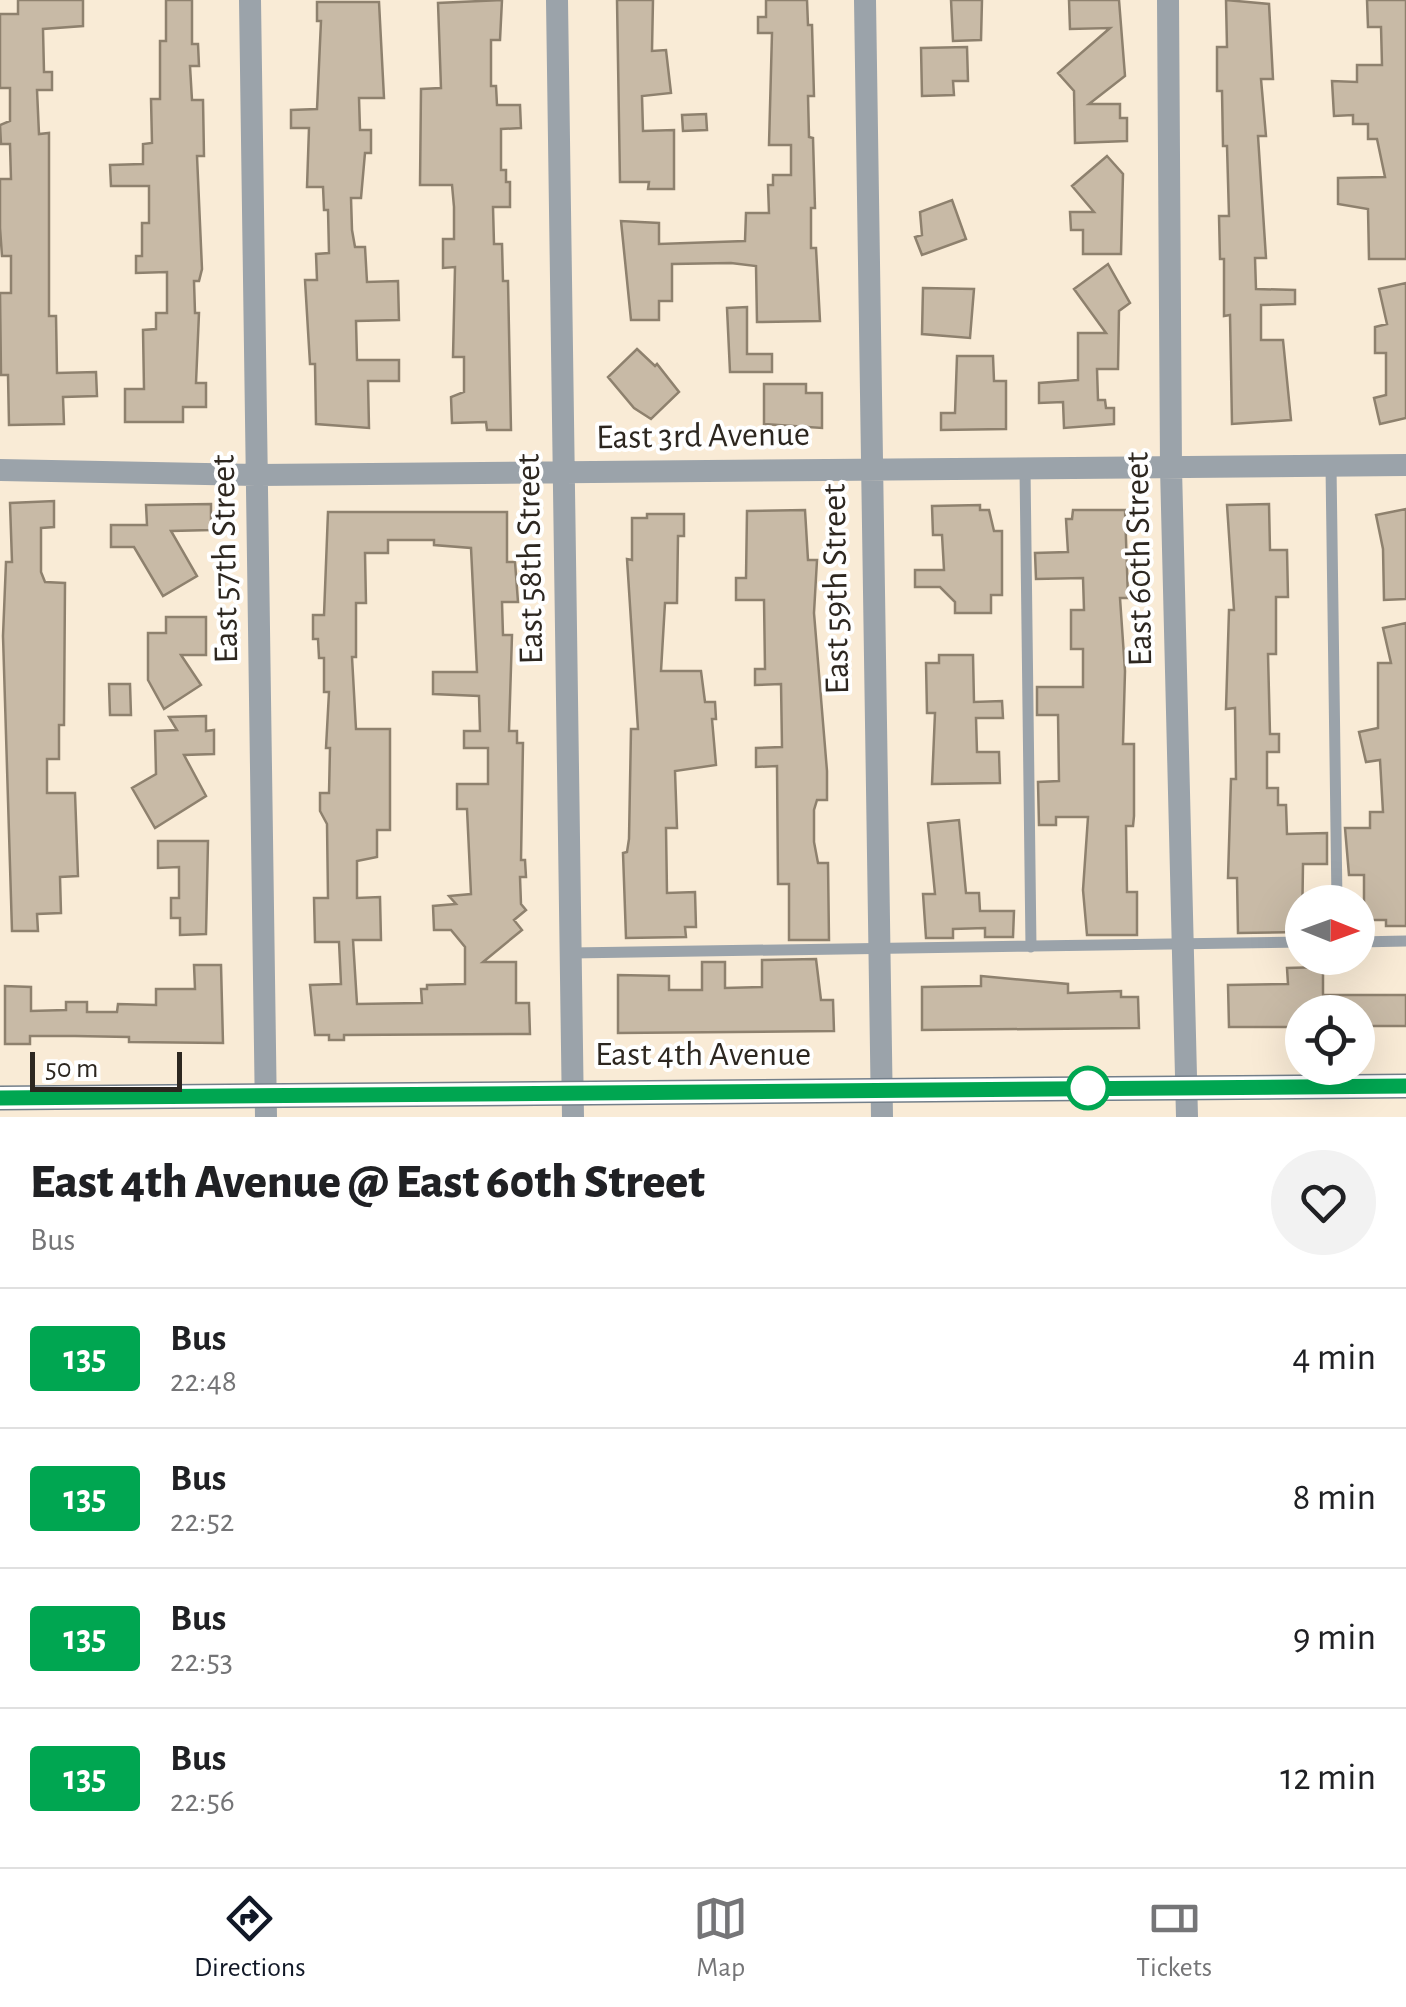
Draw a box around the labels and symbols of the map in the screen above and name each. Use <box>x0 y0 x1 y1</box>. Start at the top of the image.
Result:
street label: East 3rd Avenue <box>596 417 810 455</box>
street label: East 60th Street <box>1120 451 1158 667</box>
street label: East 58th Street <box>511 453 549 665</box>
street label: East 57th Street <box>206 454 244 664</box>
street label: East 59th Street <box>817 483 855 695</box>
north arrow <box>1285 885 1375 975</box>
street label: East 4th Avenue <box>595 1037 811 1072</box>
scale bar <box>30 1047 182 1092</box>
unlabelled marker <box>1067 1067 1109 1109</box>

